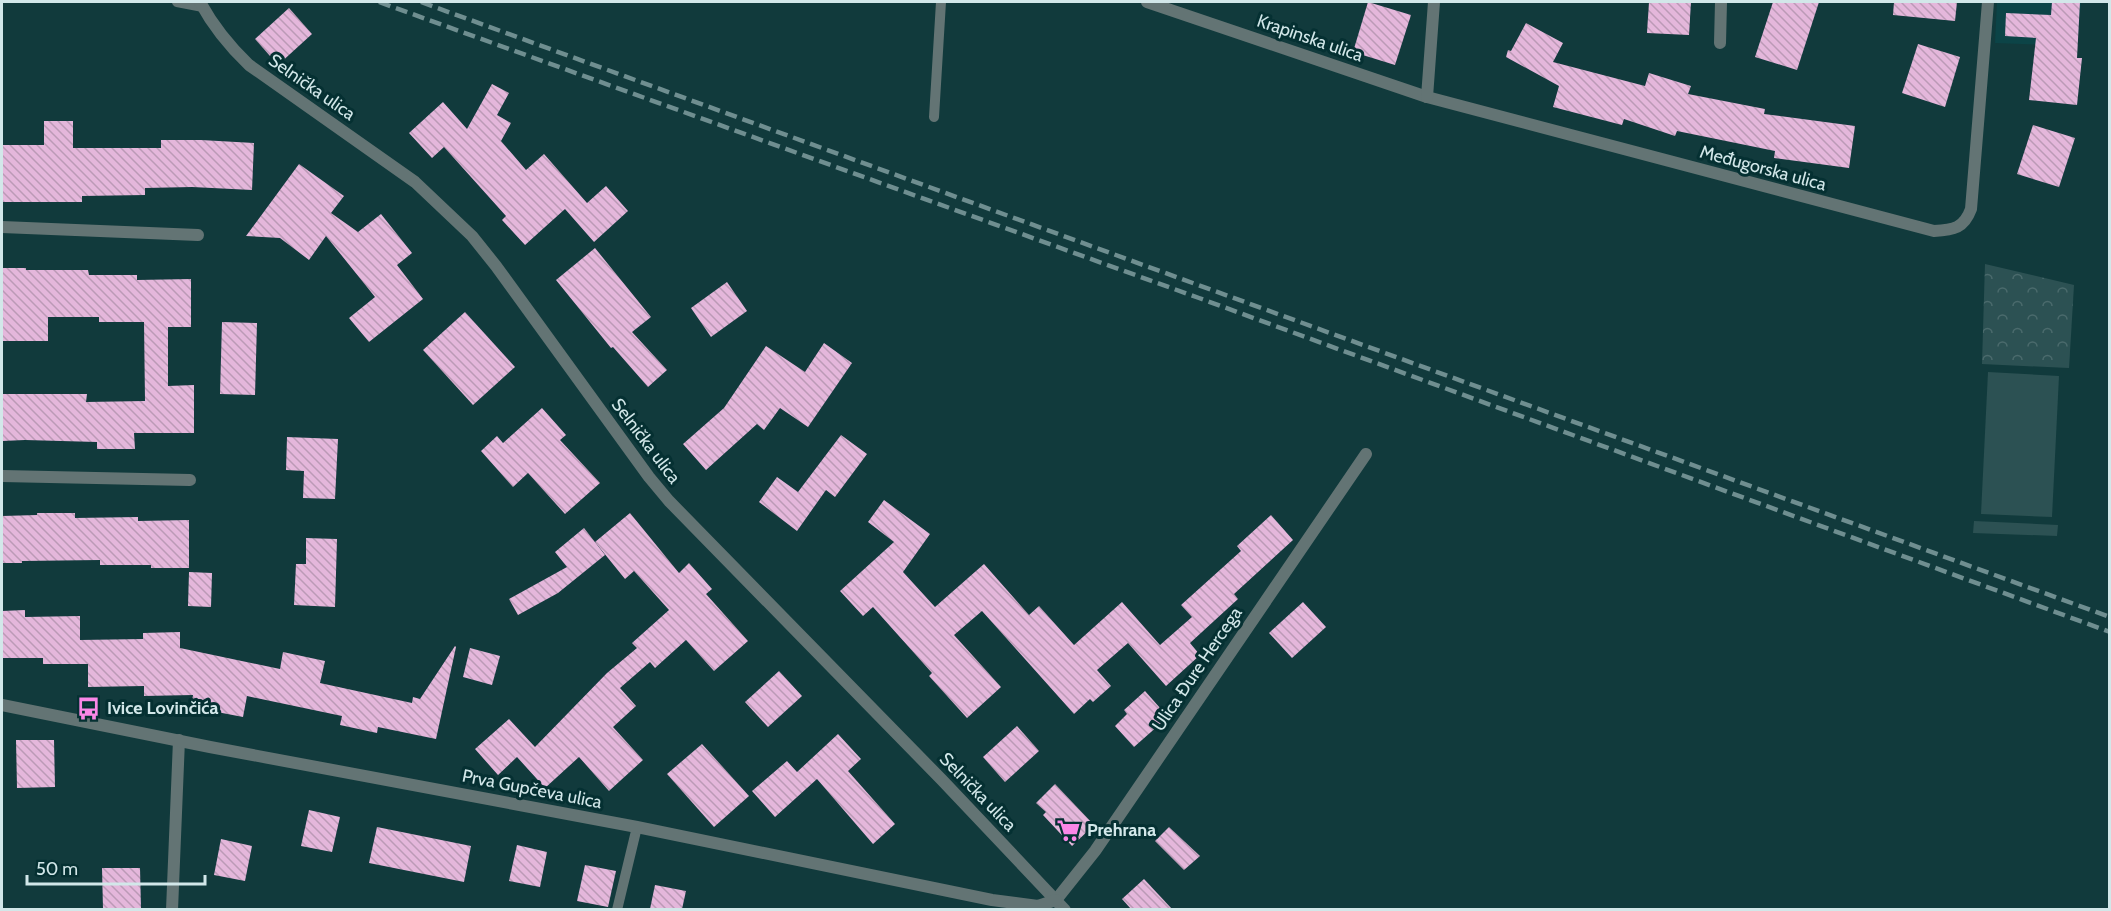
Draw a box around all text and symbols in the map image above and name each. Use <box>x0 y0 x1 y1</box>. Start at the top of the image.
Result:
street label: Krapinska ulica <box>1254 10 1366 67</box>
street label: Selnička ulica <box>264 49 360 125</box>
street label: Međugorska ulica <box>1697 141 1829 196</box>
street label: Selnička ulica <box>607 394 685 488</box>
street label: Ulica Đure Hercega <box>1147 602 1247 735</box>
bus stop icon: Ivice Lovinčića <box>76 695 102 721</box>
place label: Ivice Lovinčića <box>107 697 218 719</box>
street label: Selnička ulica <box>935 748 1021 836</box>
street label: Prva Gupčeva ulica <box>460 765 604 813</box>
supermarket icon: Prehrana <box>1056 817 1082 843</box>
place label: Prehrana <box>1087 819 1156 841</box>
scale bar <box>27 848 206 886</box>
text: 50 m <box>36 858 78 880</box>

